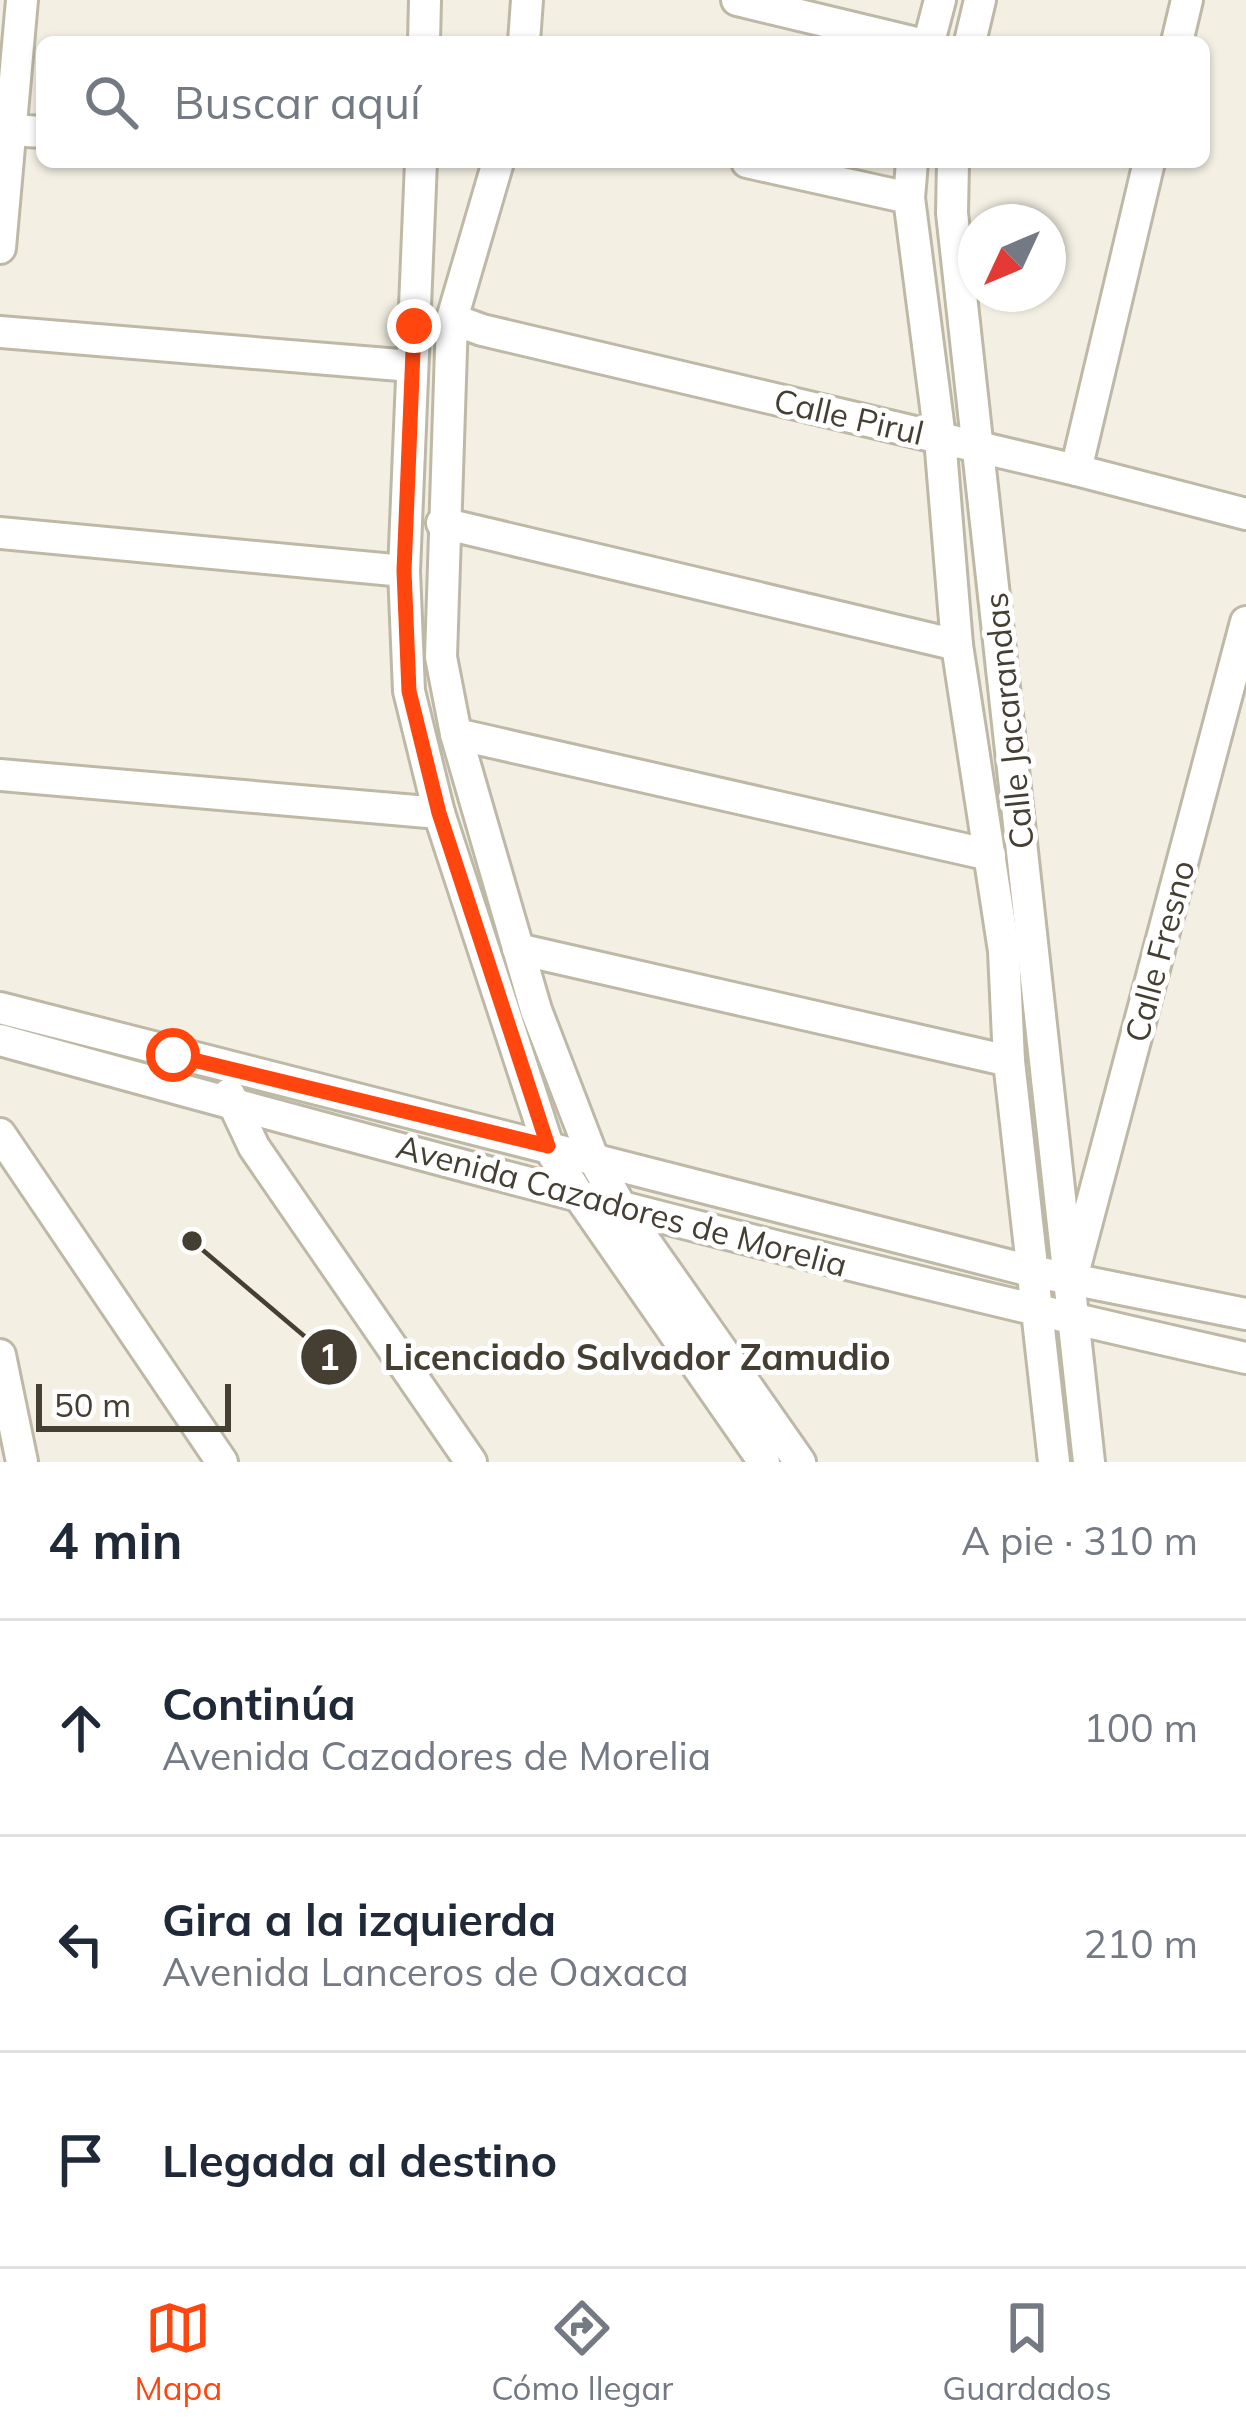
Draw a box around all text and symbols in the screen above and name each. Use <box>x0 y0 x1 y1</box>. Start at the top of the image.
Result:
search box <box>36 36 1210 168</box>
icon: search <box>78 69 144 135</box>
text: Buscar aquí <box>174 74 421 130</box>
north arrow <box>958 204 1066 312</box>
route end <box>387 299 441 353</box>
street label: Calle Pirul <box>770 379 928 453</box>
street label: Calle Jacarandas <box>974 591 1042 851</box>
street label: Calle Fresno <box>1115 856 1203 1046</box>
route start <box>146 1028 200 1082</box>
street label: Avenida Cazadores de Morelia <box>392 1125 852 1285</box>
callout: Licenciado Salvador Zamudio <box>299 1321 914 1393</box>
text: 1 <box>318 1334 340 1379</box>
text: Licenciado Salvador Zamudio <box>384 1334 890 1379</box>
scale bar <box>36 1378 231 1431</box>
text: 50 m <box>54 1384 131 1425</box>
text: 4 min <box>48 1508 183 1572</box>
text: A pie · 310 m <box>961 1516 1198 1565</box>
text: Continúa <box>162 1675 356 1731</box>
icon: ahead <box>48 1695 114 1761</box>
text: 100 m <box>1083 1703 1198 1752</box>
text: Avenida Cazadores de Morelia <box>162 1731 711 1780</box>
text: Gira a la izquierda <box>162 1891 556 1947</box>
icon: left <box>48 1911 114 1977</box>
text: 210 m <box>1083 1919 1198 1968</box>
text: Avenida Lanceros de Oaxaca <box>162 1947 689 1996</box>
icon: arrive <box>48 2127 114 2193</box>
text: Llegada al destino <box>162 2132 557 2188</box>
tab: Mapa <box>134 2295 222 2408</box>
tab: Cómo llegar <box>491 2295 673 2408</box>
tab: Guardados <box>942 2295 1112 2408</box>

